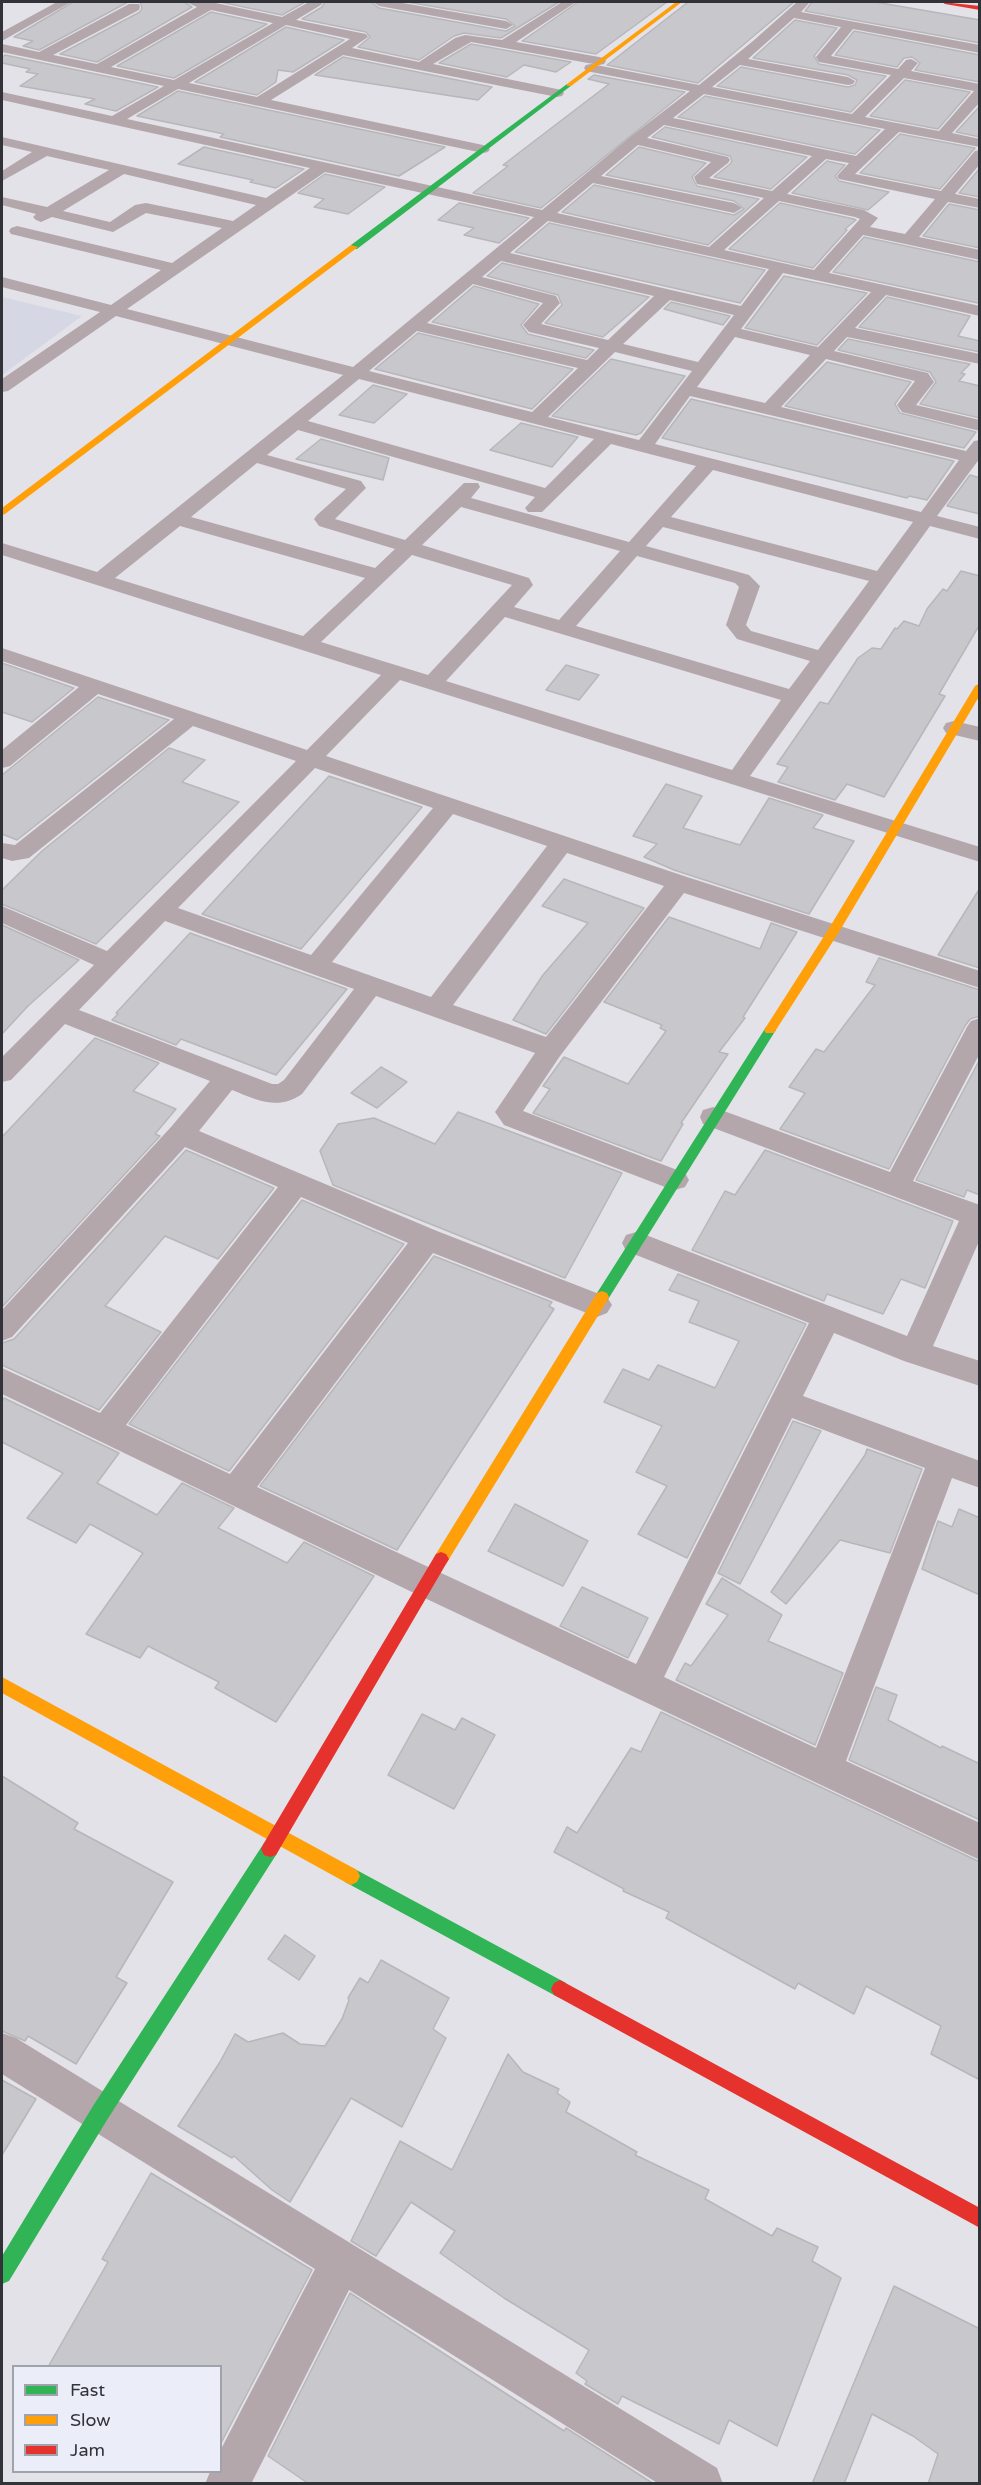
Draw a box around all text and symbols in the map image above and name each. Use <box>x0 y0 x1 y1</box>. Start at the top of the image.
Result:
legend <box>12 2365 222 2473</box>
text: Fast <box>70 2379 105 2401</box>
text: Slow <box>70 2409 111 2431</box>
text: Jam <box>70 2439 105 2461</box>

